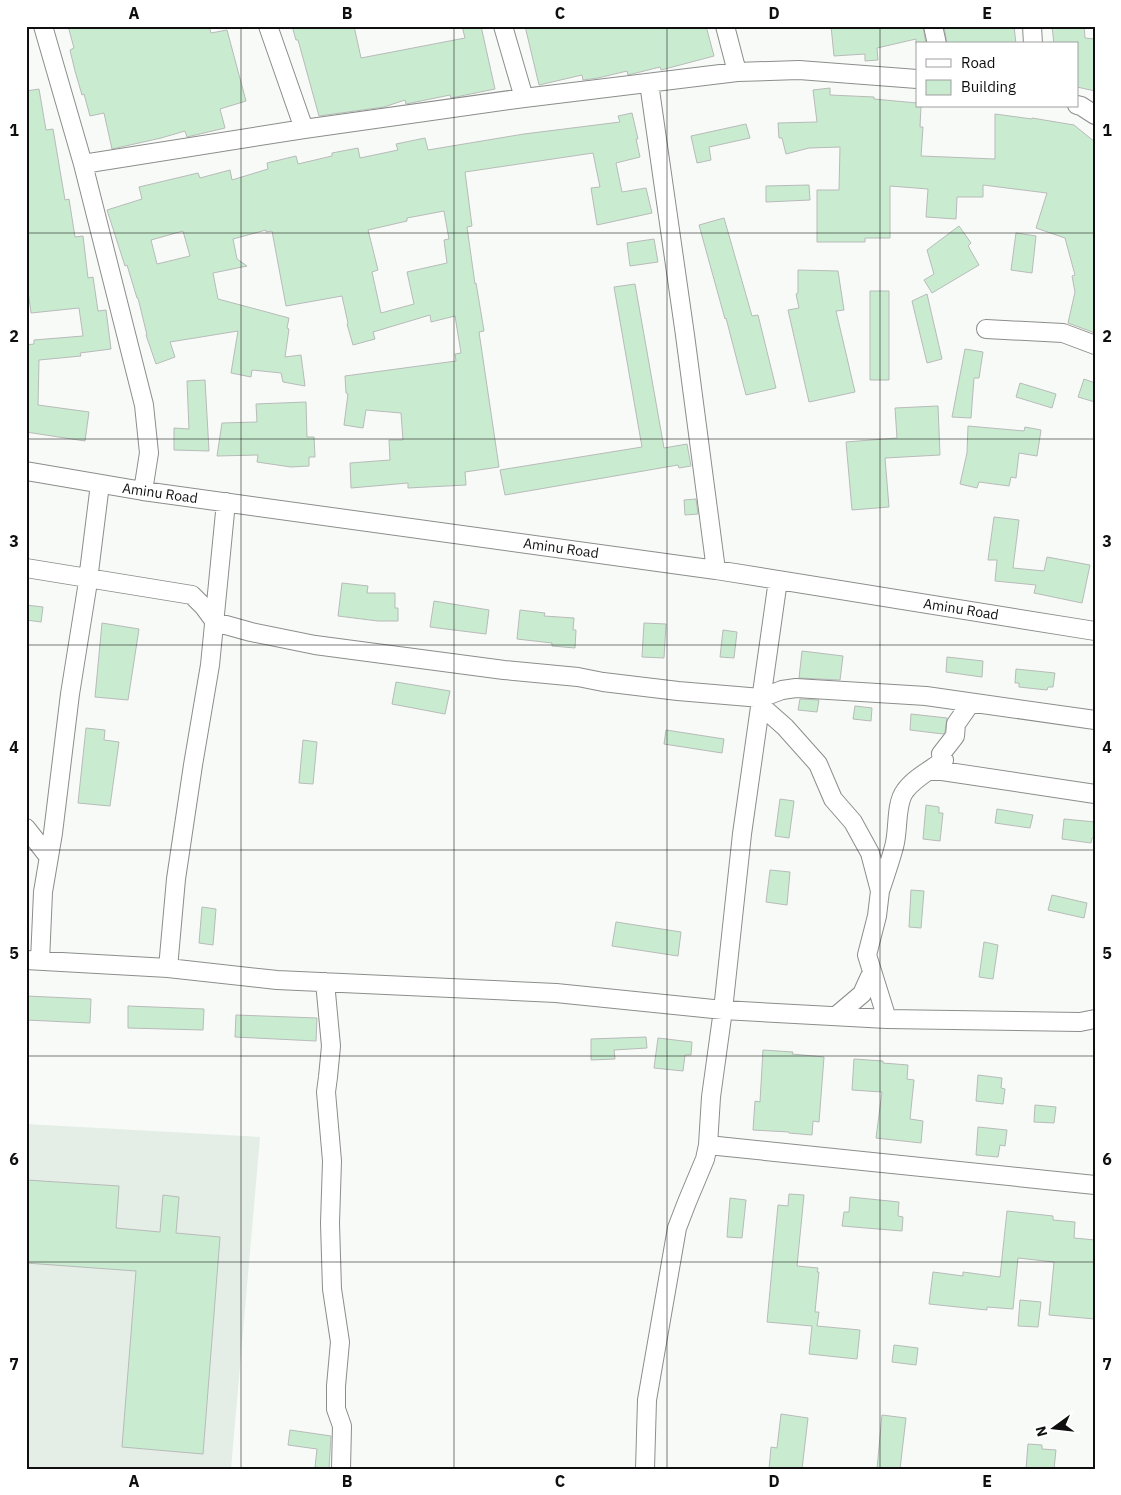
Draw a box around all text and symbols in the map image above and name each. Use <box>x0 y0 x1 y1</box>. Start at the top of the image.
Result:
text: A <box>129 3 140 23</box>
text: B <box>342 3 353 23</box>
text: C <box>555 3 565 23</box>
text: D <box>768 3 780 23</box>
text: E <box>982 3 992 23</box>
legend <box>916 42 1078 108</box>
text: Road <box>961 53 996 72</box>
text: Building <box>961 77 1016 96</box>
text: 1 <box>9 120 19 140</box>
text: 1 <box>1102 120 1112 140</box>
text: 2 <box>9 326 19 346</box>
text: 2 <box>1102 326 1112 346</box>
street label: Aminu Road <box>121 479 199 507</box>
text: 3 <box>9 531 19 551</box>
text: 3 <box>1102 531 1112 551</box>
street label: Aminu Road <box>522 534 600 562</box>
street label: Aminu Road <box>922 594 1000 624</box>
text: 4 <box>9 737 19 757</box>
text: 4 <box>1102 737 1112 757</box>
text: 5 <box>9 943 19 963</box>
text: 5 <box>1102 943 1112 963</box>
text: 6 <box>9 1149 19 1169</box>
text: 6 <box>1102 1149 1112 1169</box>
text: 7 <box>9 1354 19 1374</box>
text: 7 <box>1102 1354 1112 1374</box>
north arrow <box>1028 1402 1078 1452</box>
text: N <box>1031 1424 1051 1439</box>
text: A <box>129 1471 140 1491</box>
text: B <box>342 1471 353 1491</box>
text: C <box>555 1471 565 1491</box>
text: D <box>768 1471 780 1491</box>
text: E <box>982 1471 992 1491</box>

